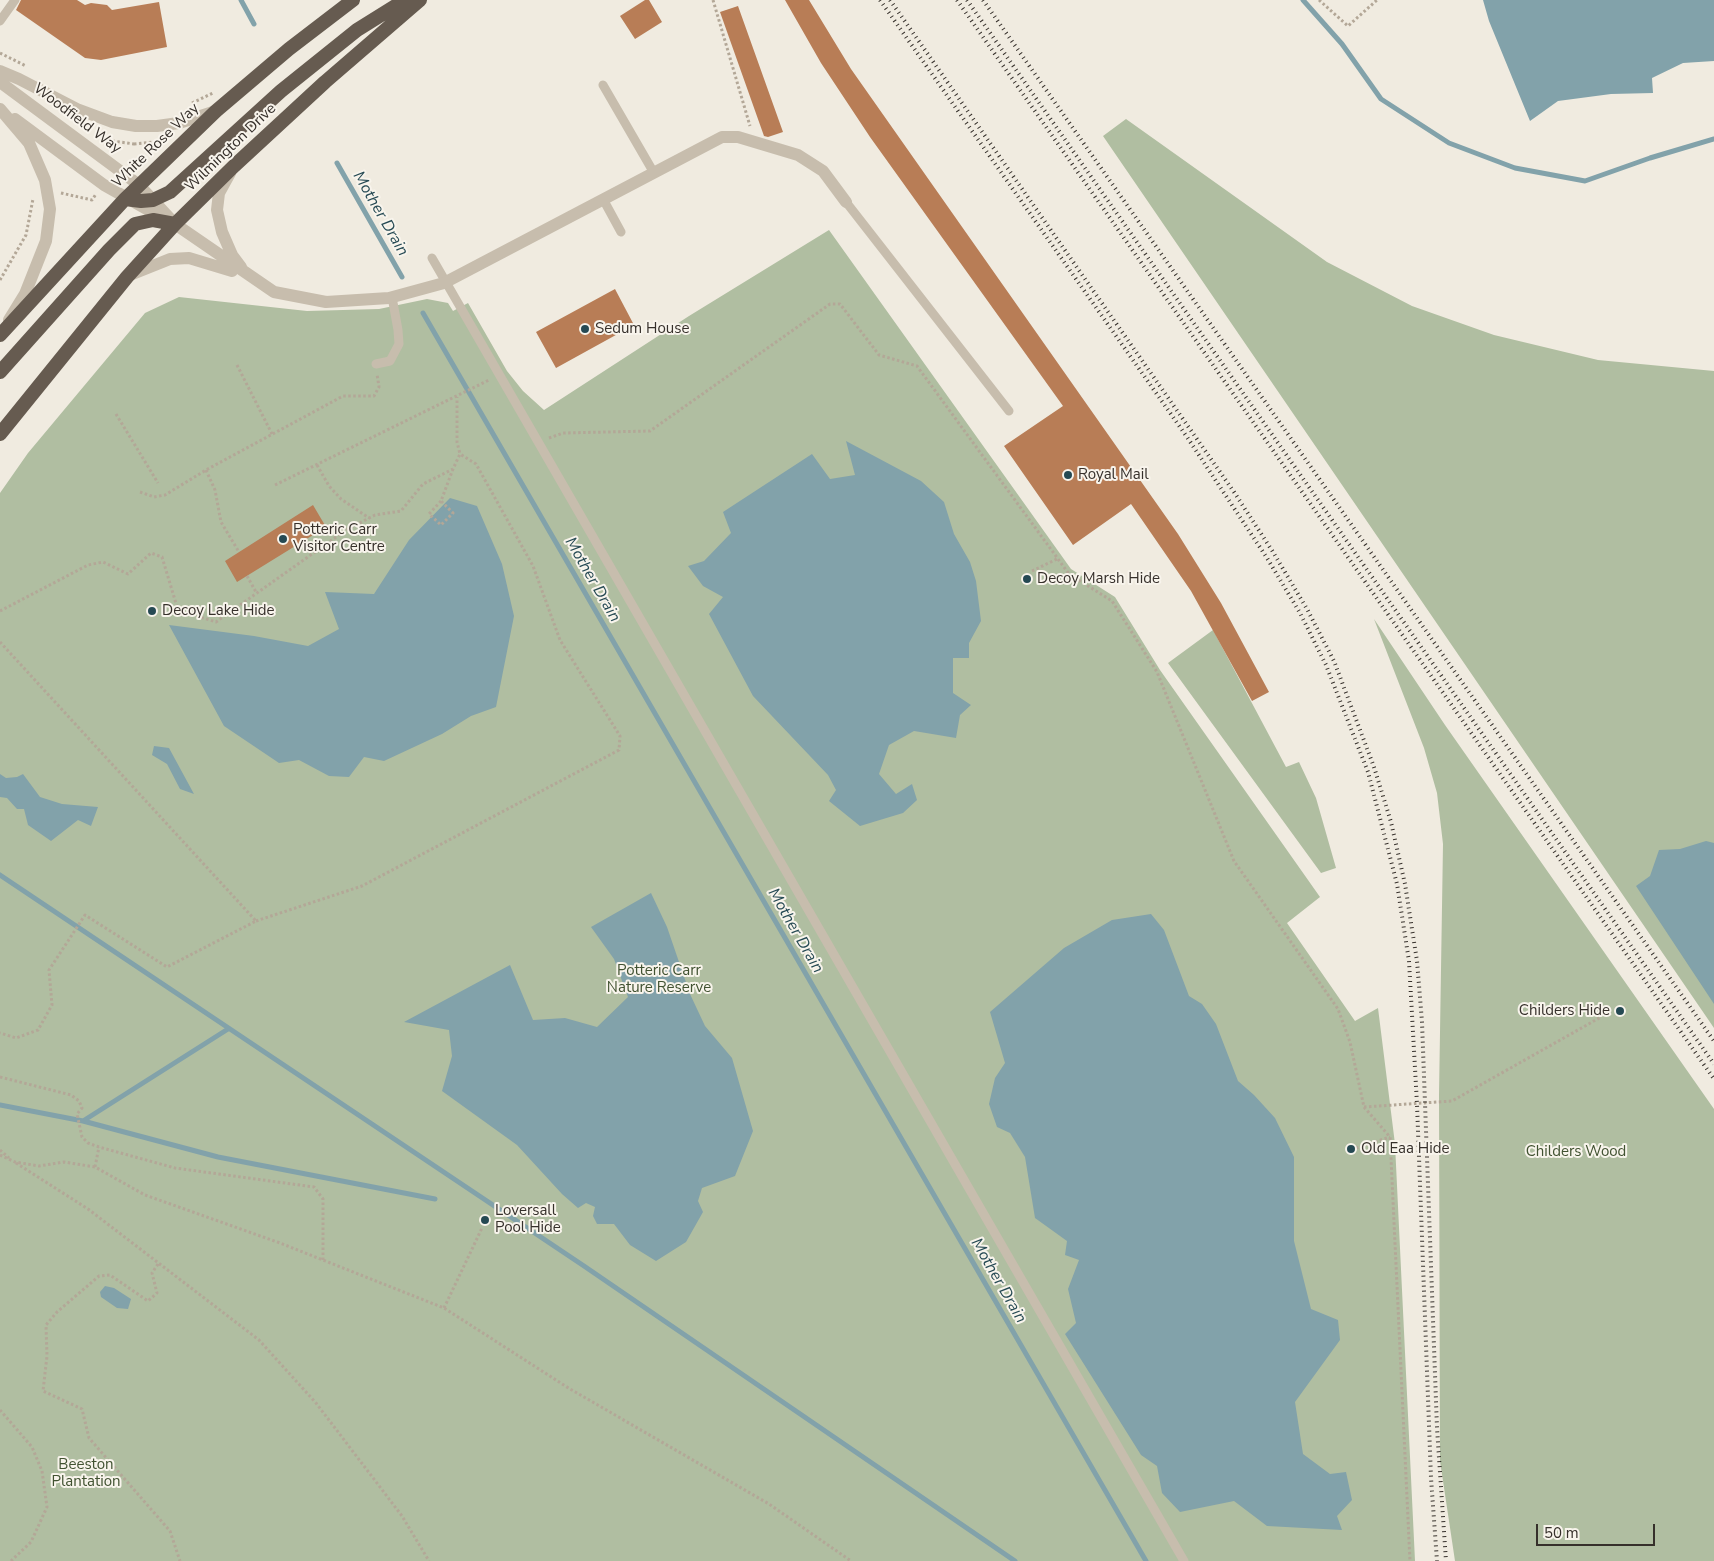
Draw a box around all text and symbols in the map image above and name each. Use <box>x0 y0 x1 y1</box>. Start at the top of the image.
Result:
street label: Woodfield Way <box>29 80 125 158</box>
street label: White Rose Way <box>109 100 203 192</box>
street label: Wilmington Drive <box>182 100 280 196</box>
water label: Mother Drain <box>348 168 412 260</box>
place label: Sedum House <box>595 320 689 338</box>
marker: Sedum House <box>579 323 591 335</box>
place label: Royal Mail <box>1078 466 1149 484</box>
marker: Royal Mail <box>1062 469 1074 481</box>
place label: Potteric Carr Visitor Centre <box>293 521 385 556</box>
marker: Potteric Carr Visitor Centre <box>277 533 289 545</box>
water label: Mother Drain <box>560 534 624 626</box>
place label: Decoy Marsh Hide <box>1037 570 1160 588</box>
marker: Decoy Marsh Hide <box>1021 573 1033 585</box>
place label: Decoy Lake Hide <box>162 602 275 620</box>
marker: Decoy Lake Hide <box>146 605 158 617</box>
water label: Mother Drain <box>763 885 827 977</box>
park label: Potteric Carr Nature Reserve <box>607 962 711 997</box>
place label: Childers Hide <box>1519 1002 1610 1020</box>
marker: Childers Hide <box>1614 1005 1626 1017</box>
place label: Old Eaa Hide <box>1361 1140 1449 1158</box>
marker: Old Eaa Hide <box>1345 1143 1357 1155</box>
park label: Childers Wood <box>1526 1143 1626 1161</box>
place label: Loversall Pool Hide <box>495 1202 561 1237</box>
marker: Loversall Pool Hide <box>479 1214 491 1226</box>
water label: Mother Drain <box>966 1235 1030 1327</box>
park label: Beeston Plantation <box>51 1456 121 1491</box>
scale bar <box>1539 1514 1658 1546</box>
text: 50 m <box>1544 1523 1579 1543</box>

